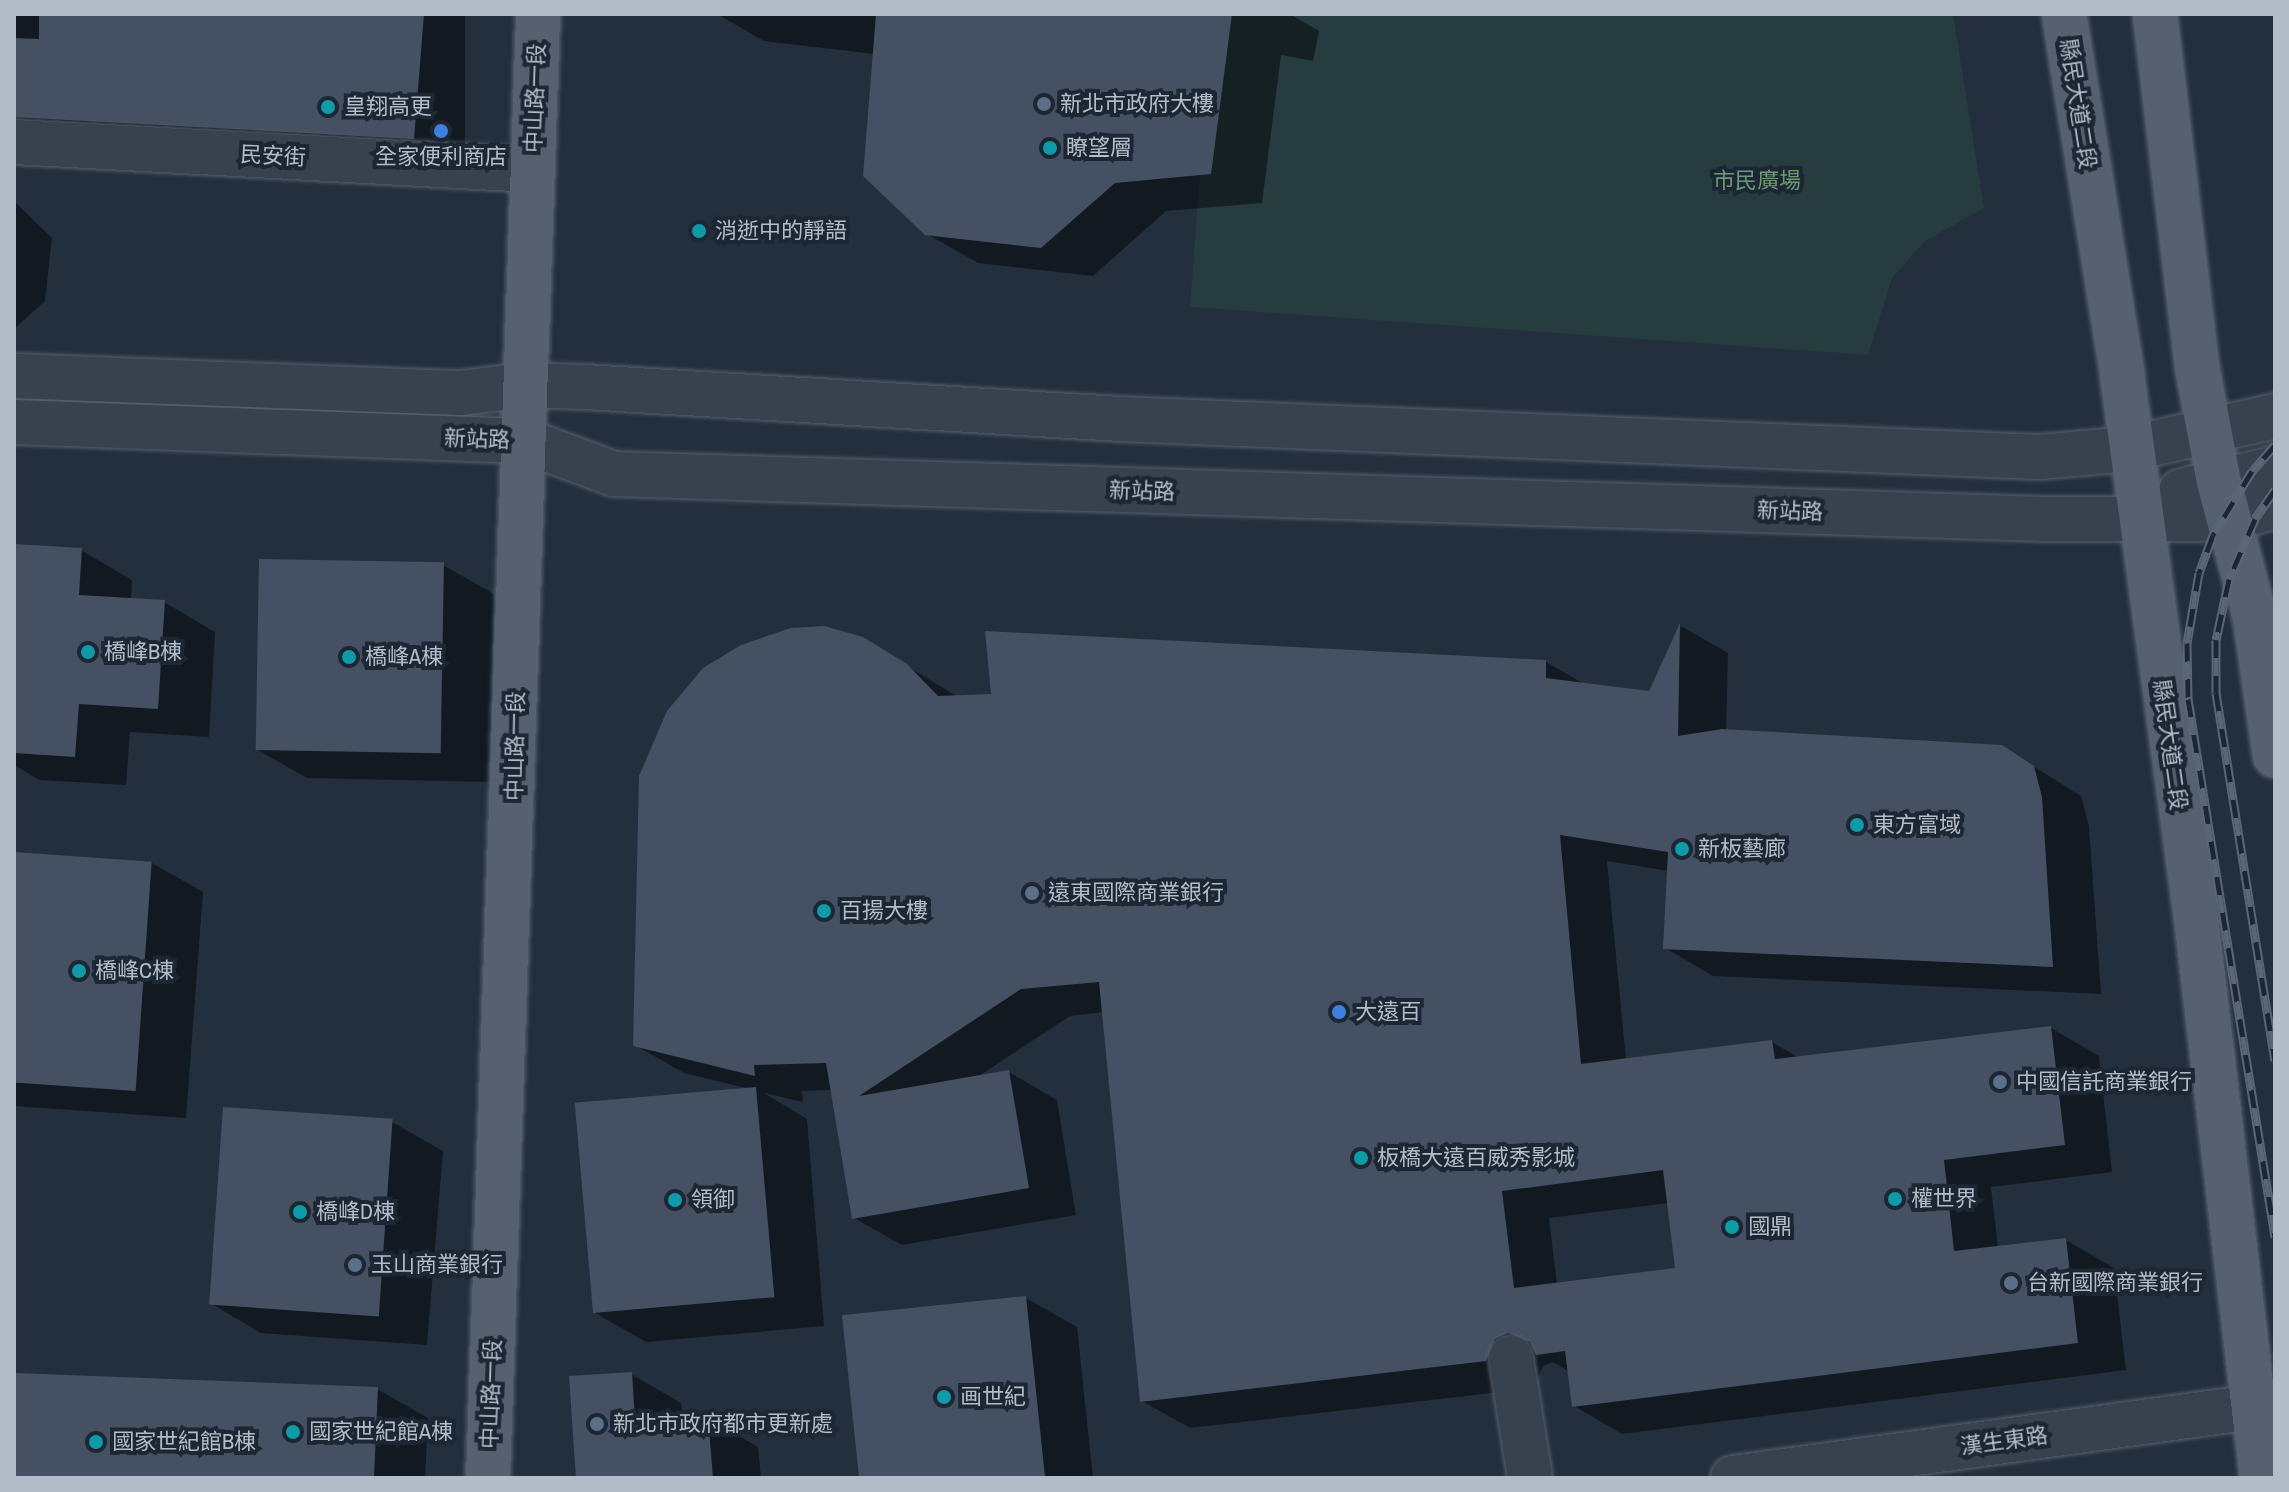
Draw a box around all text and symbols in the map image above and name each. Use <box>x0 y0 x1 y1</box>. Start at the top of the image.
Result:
street label: 縣民大道二段 <box>2055 37 2101 171</box>
street label: 中山路一段 <box>520 43 550 153</box>
place label: 新北市政府大樓 <box>1060 91 1214 117</box>
place label: 皇翔高更 <box>344 94 432 120</box>
marker: 新北市政府大樓 <box>1035 95 1053 113</box>
marker: 皇翔高更 <box>319 98 337 116</box>
marker: 全家便利商店 <box>432 122 450 140</box>
place label: 瞭望層 <box>1066 135 1132 161</box>
marker: 瞭望層 <box>1041 139 1059 157</box>
street label: 民安街 <box>239 141 307 171</box>
place label: 全家便利商店 <box>375 144 507 170</box>
park label: 市民廣場 <box>1713 168 1801 194</box>
place label: 消逝中的靜語 <box>715 218 847 244</box>
marker: 消逝中的靜語 <box>690 222 708 240</box>
street label: 新站路 <box>444 425 510 453</box>
street label: 新站路 <box>1109 477 1175 505</box>
street label: 新站路 <box>1757 497 1823 525</box>
place label: 橋峰B棟 <box>104 639 182 665</box>
marker: 橋峰B棟 <box>79 643 97 661</box>
place label: 橋峰A棟 <box>365 644 443 670</box>
marker: 橋峰A棟 <box>340 648 358 666</box>
street label: 縣民大道二段 <box>2148 678 2192 812</box>
street label: 中山路一段 <box>501 691 529 801</box>
place label: 東方富域 <box>1873 812 1961 838</box>
marker: 東方富域 <box>1848 816 1866 834</box>
place label: 新板藝廊 <box>1698 836 1786 862</box>
marker: 新板藝廊 <box>1673 840 1691 858</box>
place label: 遠東國際商業銀行 <box>1048 880 1224 906</box>
marker: 遠東國際商業銀行 <box>1023 884 1041 902</box>
place label: 百揚大樓 <box>840 898 928 924</box>
marker: 百揚大樓 <box>815 902 833 920</box>
place label: 橋峰C棟 <box>95 958 174 984</box>
marker: 橋峰C棟 <box>70 962 88 980</box>
place label: 大遠百 <box>1355 999 1421 1025</box>
marker: 大遠百 <box>1330 1003 1348 1021</box>
place label: 中國信託商業銀行 <box>2016 1069 2192 1095</box>
marker: 中國信託商業銀行 <box>1991 1073 2009 1091</box>
place label: 板橋大遠百威秀影城 <box>1377 1145 1575 1171</box>
marker: 板橋大遠百威秀影城 <box>1352 1149 1370 1167</box>
place label: 權世界 <box>1911 1186 1977 1212</box>
place label: 領御 <box>691 1187 735 1213</box>
marker: 權世界 <box>1886 1190 1904 1208</box>
marker: 領御 <box>666 1191 684 1209</box>
place label: 橋峰D棟 <box>316 1199 395 1225</box>
marker: 橋峰D棟 <box>291 1203 309 1221</box>
place label: 國鼎 <box>1748 1214 1792 1240</box>
marker: 國鼎 <box>1723 1218 1741 1236</box>
place label: 玉山商業銀行 <box>371 1252 503 1278</box>
marker: 玉山商業銀行 <box>346 1256 364 1274</box>
place label: 台新國際商業銀行 <box>2027 1270 2203 1296</box>
marker: 台新國際商業銀行 <box>2002 1274 2020 1292</box>
street label: 中山路一段 <box>476 1339 506 1449</box>
place label: 画世紀 <box>960 1384 1026 1410</box>
marker: 画世紀 <box>935 1388 953 1406</box>
place label: 新北市政府都市更新處 <box>613 1411 833 1437</box>
marker: 新北市政府都市更新處 <box>588 1415 606 1433</box>
place label: 國家世紀館A棟 <box>309 1419 453 1445</box>
street label: 漢生東路 <box>1959 1422 2049 1460</box>
marker: 國家世紀館A棟 <box>284 1423 302 1441</box>
place label: 國家世紀館B棟 <box>112 1429 256 1455</box>
marker: 國家世紀館B棟 <box>87 1433 105 1451</box>

